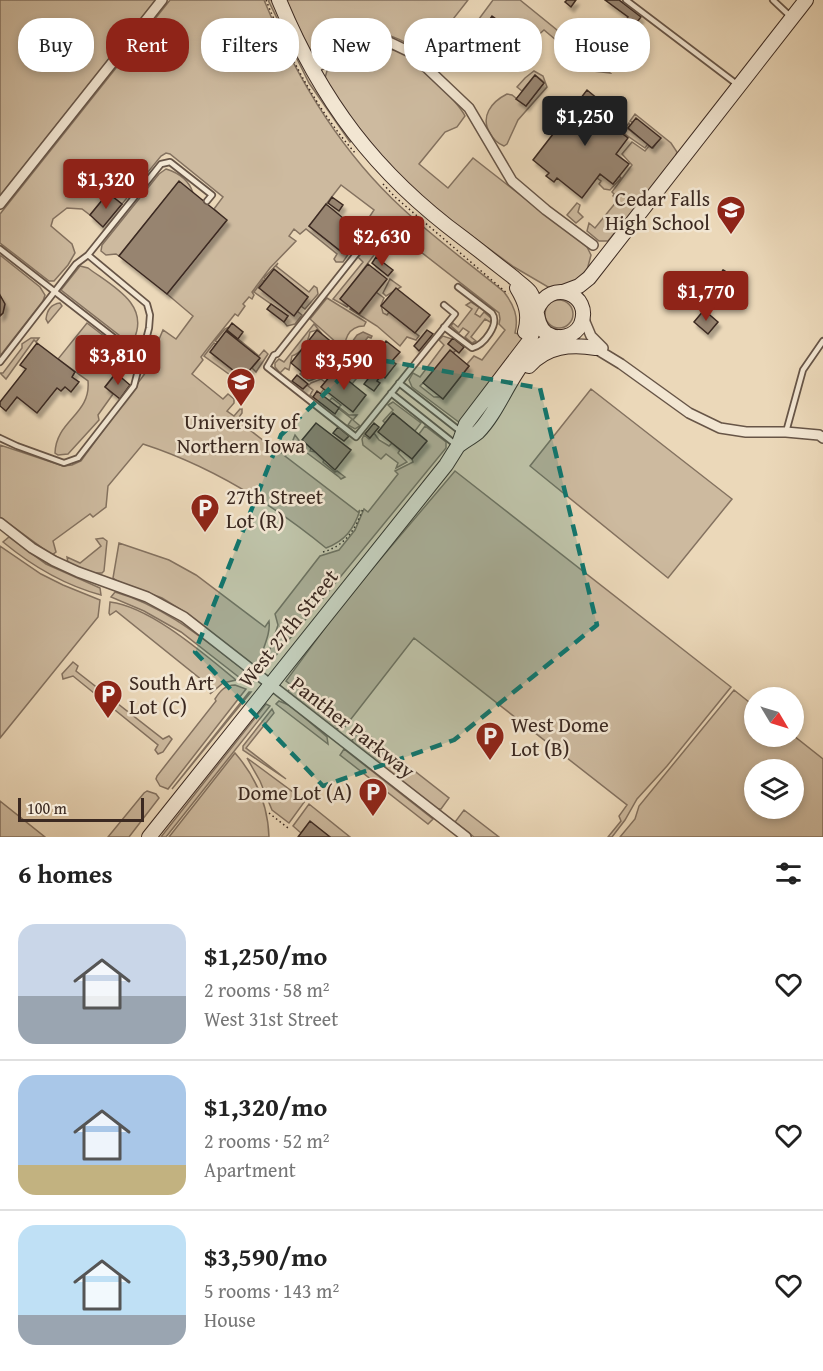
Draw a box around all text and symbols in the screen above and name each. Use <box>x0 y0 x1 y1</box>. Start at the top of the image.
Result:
chip: Buy <box>18 18 94 72</box>
chip: Rent <box>106 18 189 72</box>
chip: Filters <box>201 18 299 72</box>
chip: New <box>311 18 392 72</box>
chip: Apartment <box>404 18 542 72</box>
chip: House <box>554 18 650 72</box>
pin: $1,250 <box>536 96 634 147</box>
text: $1,250 <box>556 101 614 130</box>
pin: $1,320 <box>57 159 155 210</box>
text: $1,320 <box>77 164 135 193</box>
place label: Cedar Falls High School <box>605 183 710 238</box>
school or university icon: Cedar Falls High School <box>715 194 747 236</box>
pin: $2,630 <box>333 216 431 267</box>
text: $2,630 <box>353 221 411 250</box>
pin: $1,770 <box>657 271 755 322</box>
text: $1,770 <box>677 276 735 305</box>
pin: $3,810 <box>69 335 167 386</box>
text: $3,810 <box>89 340 147 369</box>
pin: $3,590 <box>295 340 393 391</box>
text: $3,590 <box>315 345 373 374</box>
school or university icon: University of Northern Iowa <box>225 366 257 408</box>
place label: University of Northern Iowa <box>177 406 305 461</box>
place label: 27th Street Lot (R) <box>226 481 324 536</box>
parking icon: 27th Street Lot (R) <box>189 492 221 534</box>
street label: West 27th Street <box>231 562 346 694</box>
place label: South Art Lot (C) <box>129 667 215 722</box>
street label: Panther Parkway <box>284 668 422 786</box>
parking icon: South Art Lot (C) <box>92 678 124 720</box>
north arrow <box>744 687 804 747</box>
map controls <box>744 687 804 819</box>
place label: West Dome Lot (B) <box>511 709 609 764</box>
parking icon: West Dome Lot (B) <box>474 720 506 762</box>
button: layers <box>744 759 804 819</box>
parking icon: Dome Lot (A) <box>357 776 389 818</box>
place label: Dome Lot (A) <box>238 777 352 808</box>
scale bar <box>18 795 144 822</box>
text: 100 m <box>27 796 67 820</box>
text: 6 homes <box>18 854 113 893</box>
icon: filters <box>772 857 805 890</box>
text: $1,250/mo <box>204 936 327 975</box>
icon: home <box>66 948 138 1020</box>
icon: heart <box>772 968 805 1001</box>
text: 2 rooms · 58 m² <box>204 975 330 1004</box>
text: West 31st Street <box>204 1004 338 1033</box>
text: $1,320/mo <box>204 1087 327 1126</box>
icon: home <box>66 1099 138 1171</box>
icon: heart <box>772 1119 805 1152</box>
text: 2 rooms · 52 m² <box>204 1126 330 1155</box>
text: Apartment <box>204 1155 296 1184</box>
text: $3,590/mo <box>204 1237 327 1276</box>
icon: home <box>66 1249 138 1321</box>
icon: heart <box>772 1269 805 1302</box>
text: 5 rooms · 143 m² <box>204 1276 339 1305</box>
text: House <box>204 1305 256 1334</box>

